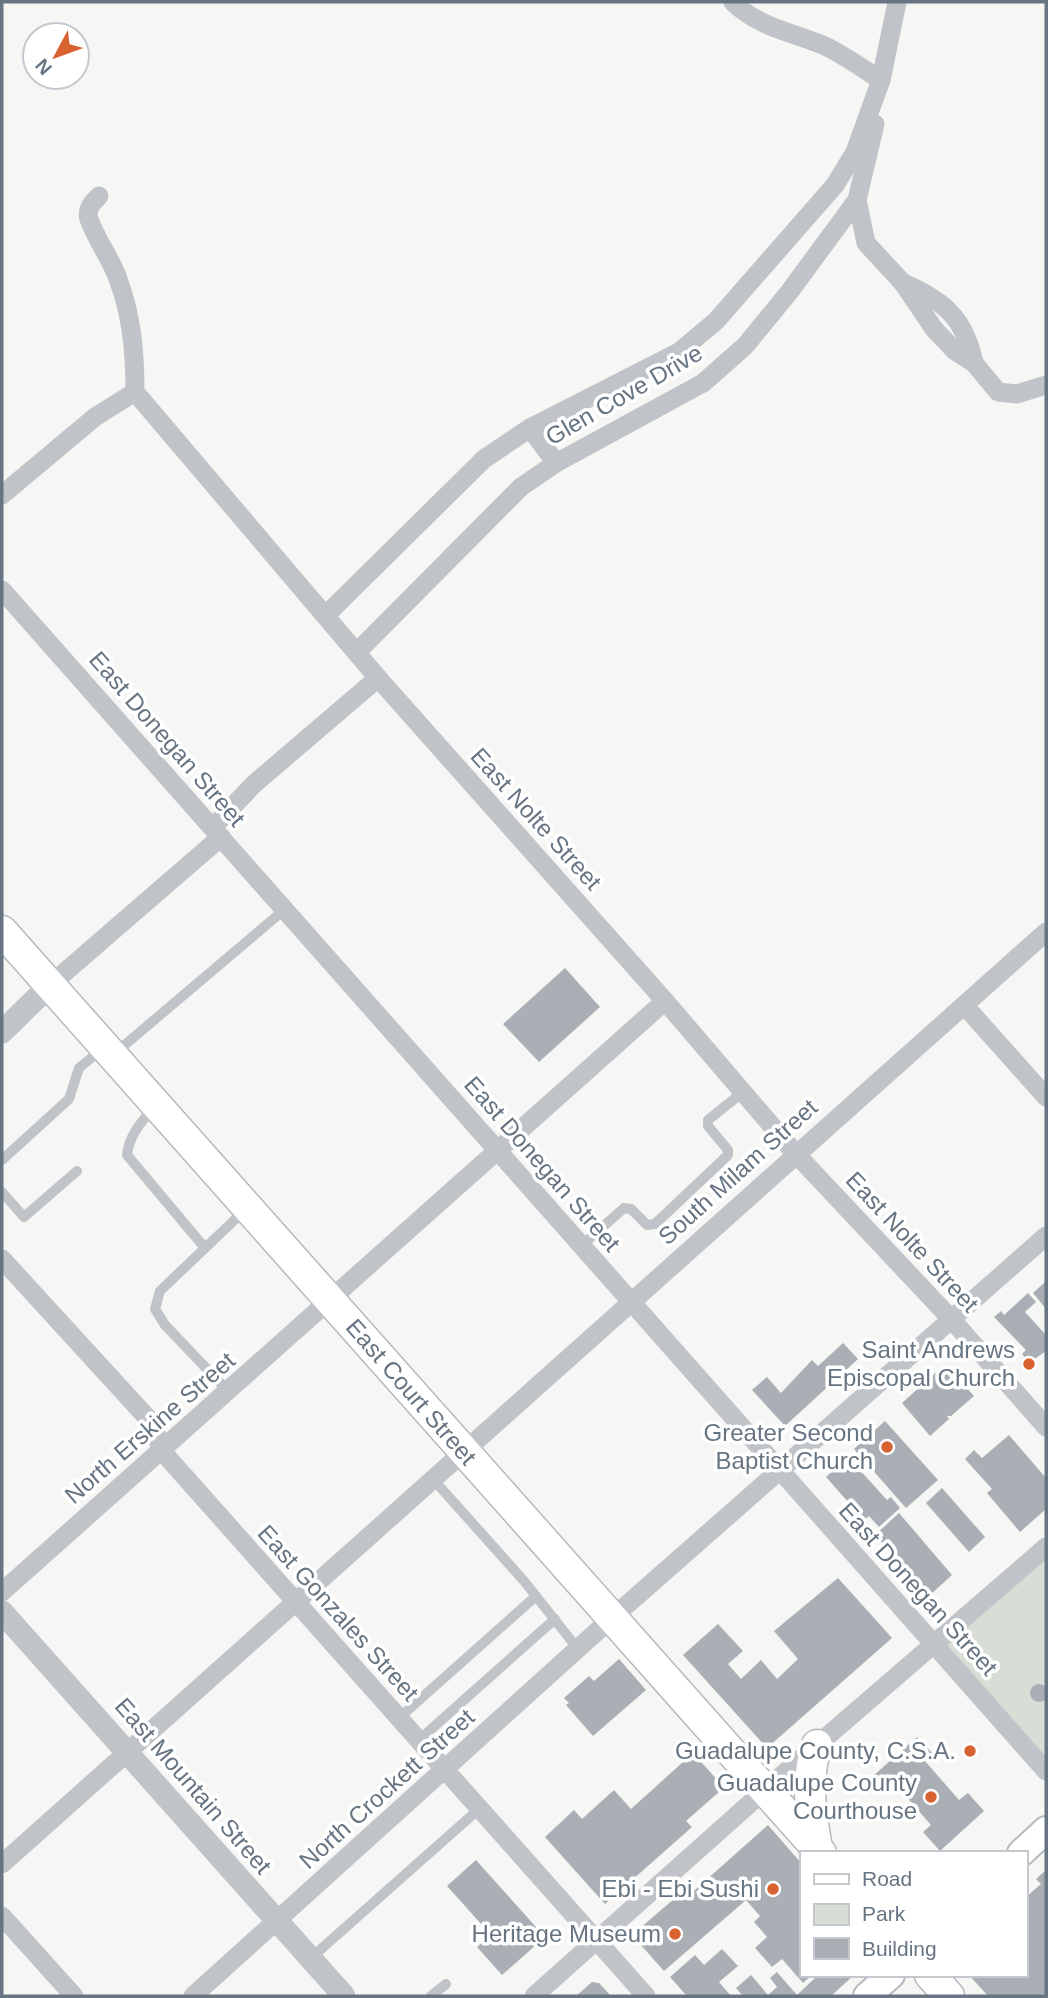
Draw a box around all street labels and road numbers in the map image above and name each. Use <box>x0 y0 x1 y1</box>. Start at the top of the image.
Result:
street label: Glen Cove Drive <box>541 339 707 450</box>
street label: East Donegan Street <box>84 646 251 832</box>
street label: East Nolte Street <box>466 742 607 895</box>
street label: East Donegan Street <box>459 1071 626 1257</box>
street label: South Milam Street <box>653 1093 823 1250</box>
street label: East Nolte Street <box>841 1166 984 1317</box>
street label: East Court Street <box>341 1313 482 1470</box>
street label: North Erskine Street <box>59 1346 240 1509</box>
street label: East Donegan Street <box>834 1497 1003 1681</box>
street label: East Gonzales Street <box>252 1519 424 1706</box>
street label: East Mountain Street <box>110 1692 277 1879</box>
street label: North Crockett Street <box>294 1703 480 1874</box>

